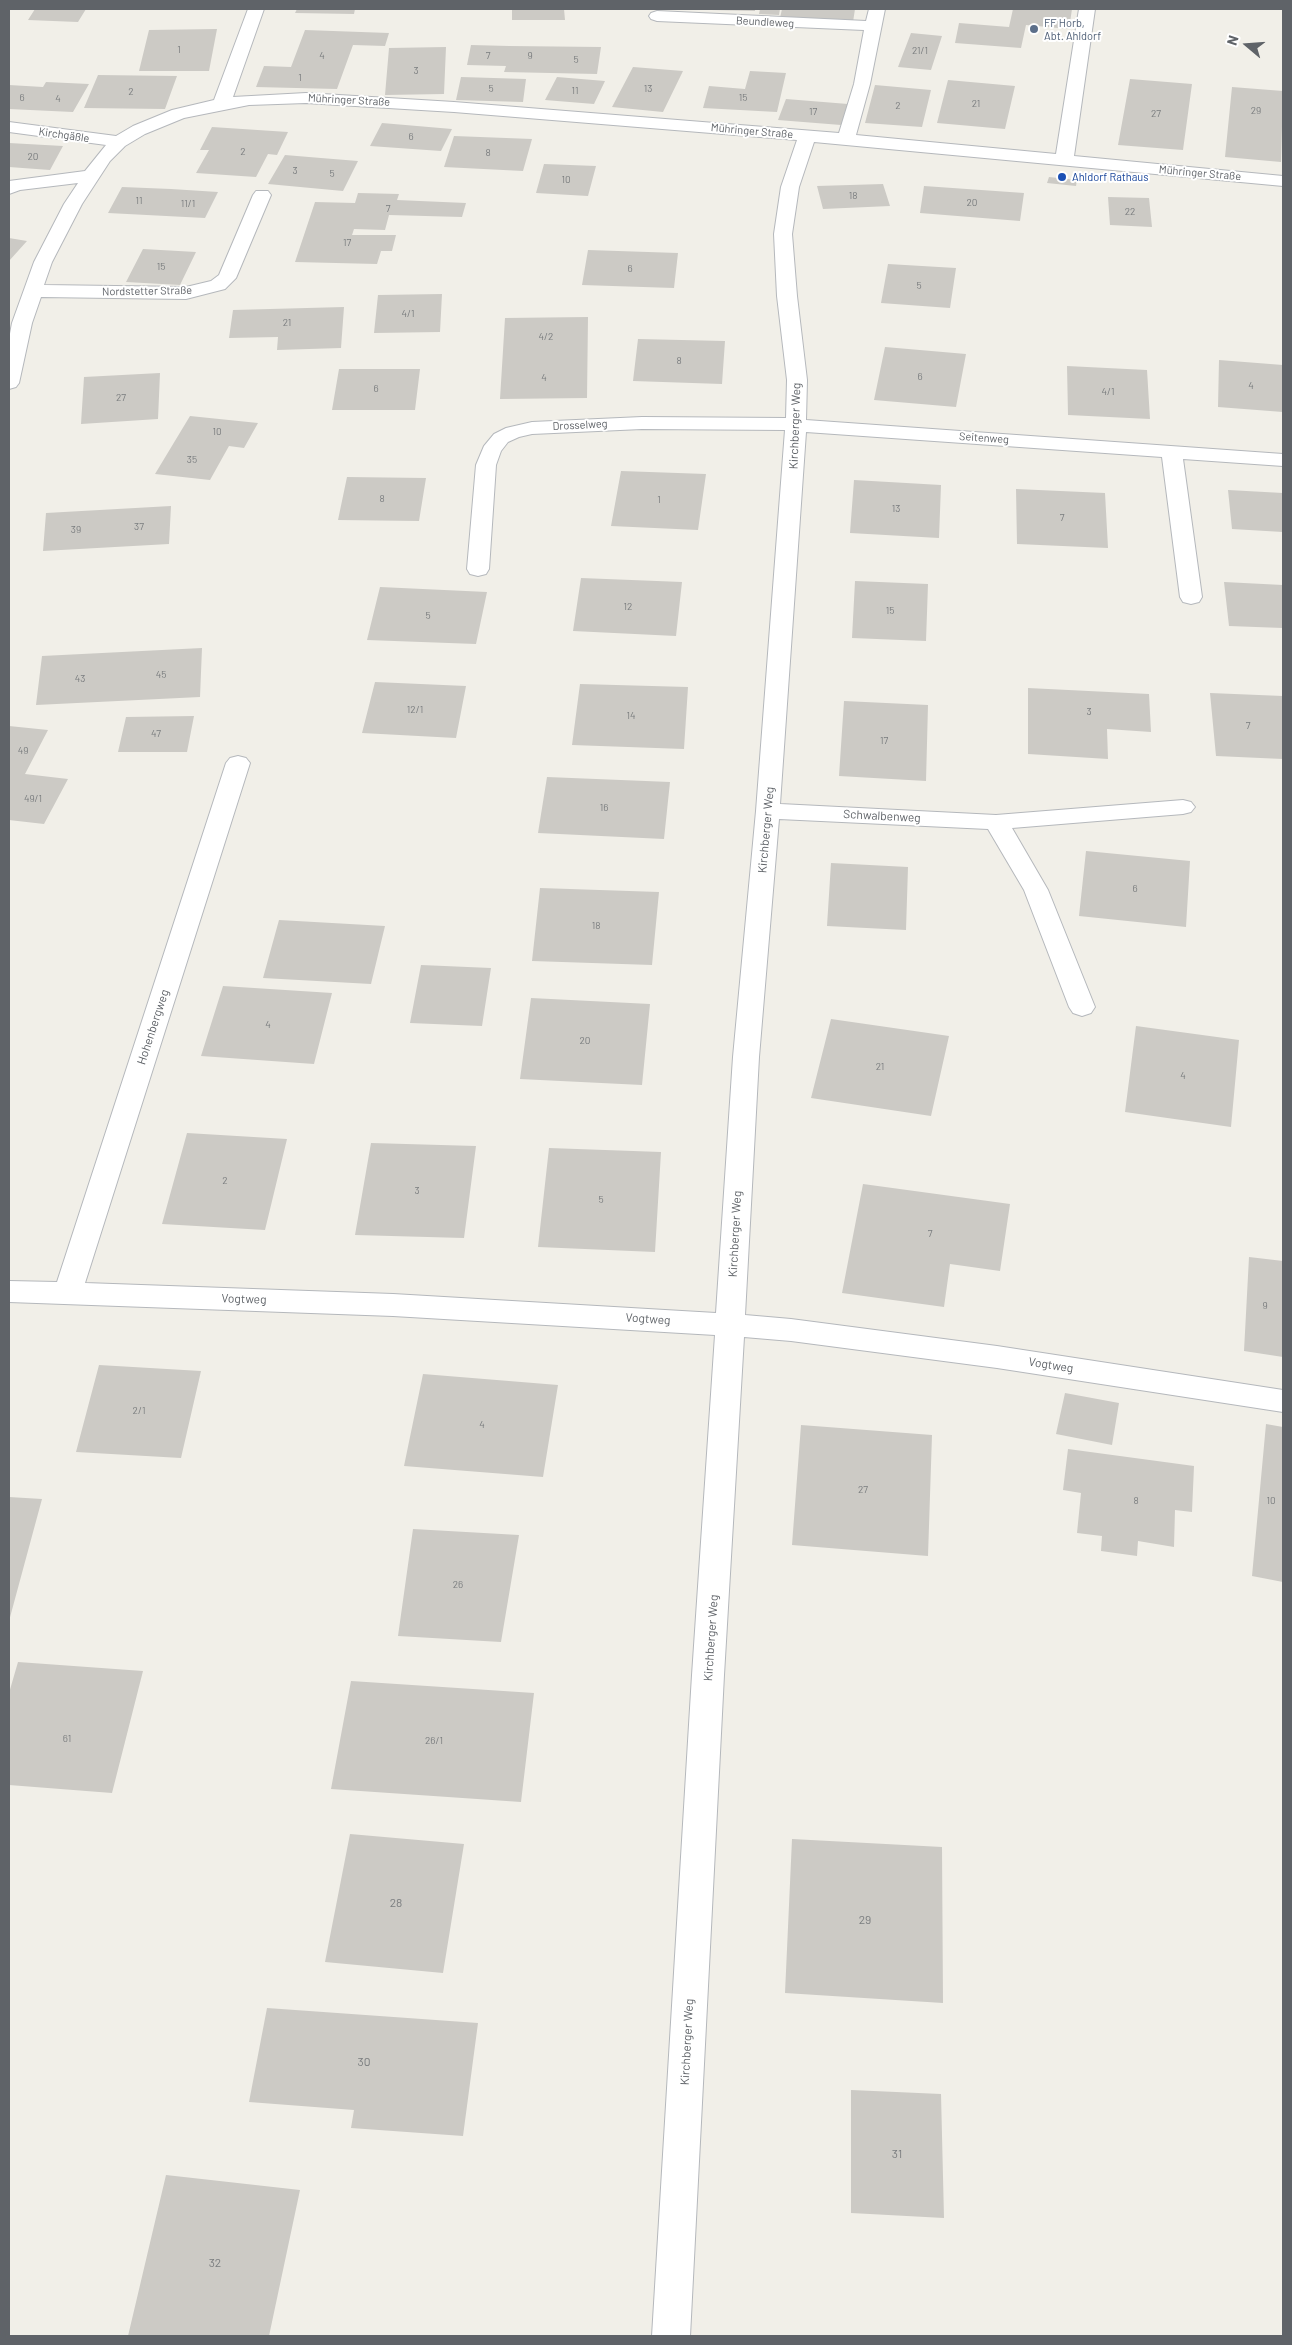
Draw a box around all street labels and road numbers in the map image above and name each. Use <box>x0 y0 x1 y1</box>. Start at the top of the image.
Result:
street label: Beundleweg <box>736 14 794 30</box>
street label: Mühringer Straße <box>307 91 391 109</box>
street label: Mühringer Straße <box>710 121 794 141</box>
street label: Kirchgäßle <box>38 125 90 145</box>
street label: Mühringer Straße <box>1158 163 1242 183</box>
street label: Nordstetter Straße <box>102 284 192 298</box>
street label: Kirchberger Weg <box>786 382 804 470</box>
street label: Drosselweg <box>552 417 608 433</box>
street label: Seitenweg <box>959 430 1009 446</box>
street label: Kirchberger Weg <box>755 786 777 874</box>
street label: Schwalbenweg <box>843 807 921 825</box>
street label: Hohenbergweg <box>134 987 172 1067</box>
street label: Kirchberger Weg <box>726 1190 744 1278</box>
street label: Vogtweg <box>221 1291 267 1307</box>
street label: Vogtweg <box>625 1310 671 1328</box>
street label: Vogtweg <box>1028 1354 1074 1376</box>
street label: Kirchberger Weg <box>701 1594 721 1682</box>
street label: Kirchberger Weg <box>678 1998 696 2086</box>

